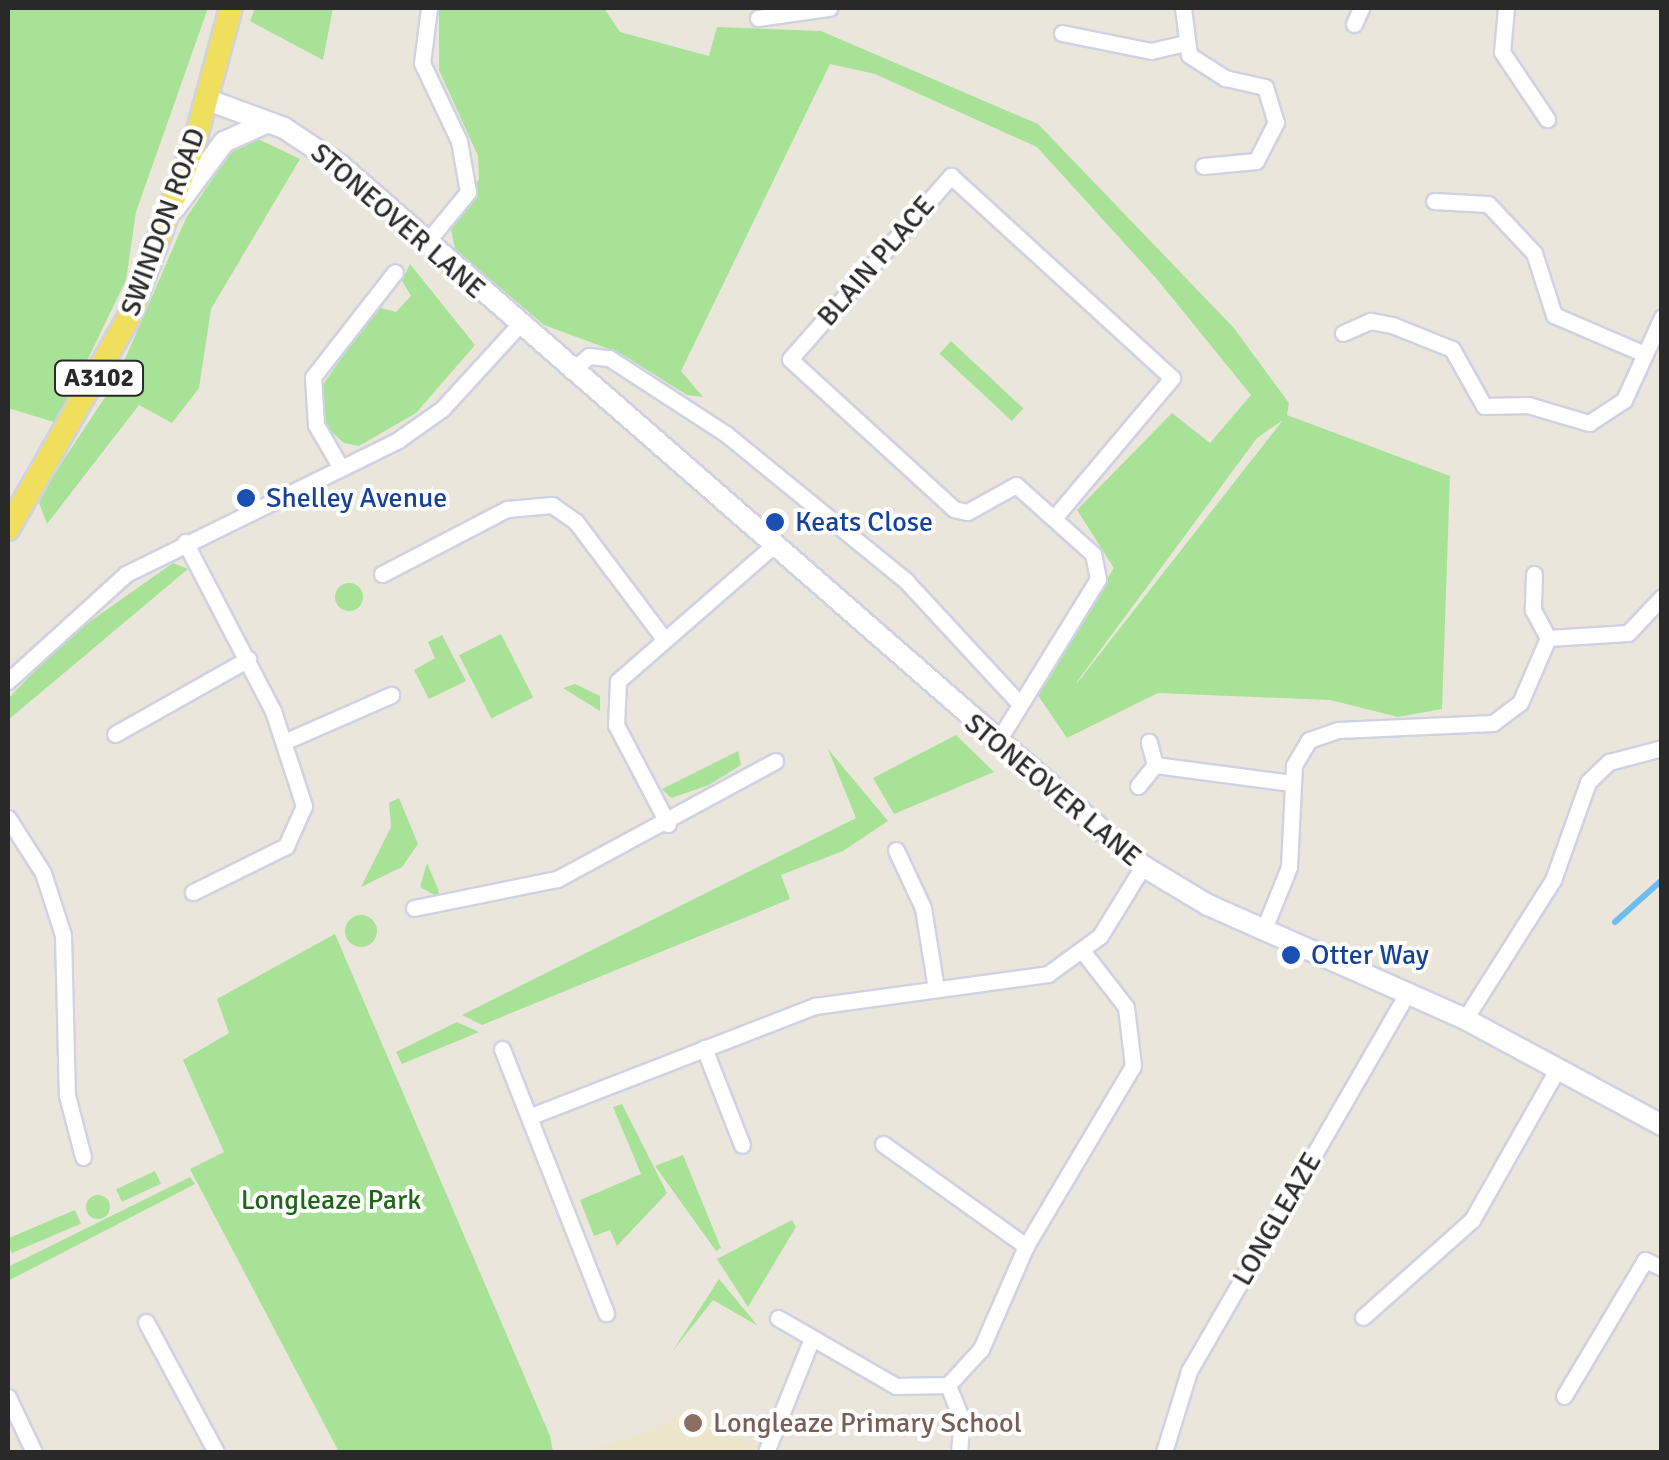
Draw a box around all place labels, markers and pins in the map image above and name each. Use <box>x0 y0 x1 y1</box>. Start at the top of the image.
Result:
place label: Shelley Avenue <box>266 481 447 515</box>
marker: Shelley Avenue <box>235 487 257 509</box>
place label: Keats Close <box>795 505 933 539</box>
marker: Keats Close <box>764 511 786 533</box>
place label: Otter Way <box>1311 938 1429 972</box>
marker: Otter Way <box>1280 944 1302 966</box>
place label: Longleaze Primary School <box>713 1406 1022 1440</box>
marker: Longleaze Primary School <box>682 1412 704 1434</box>

